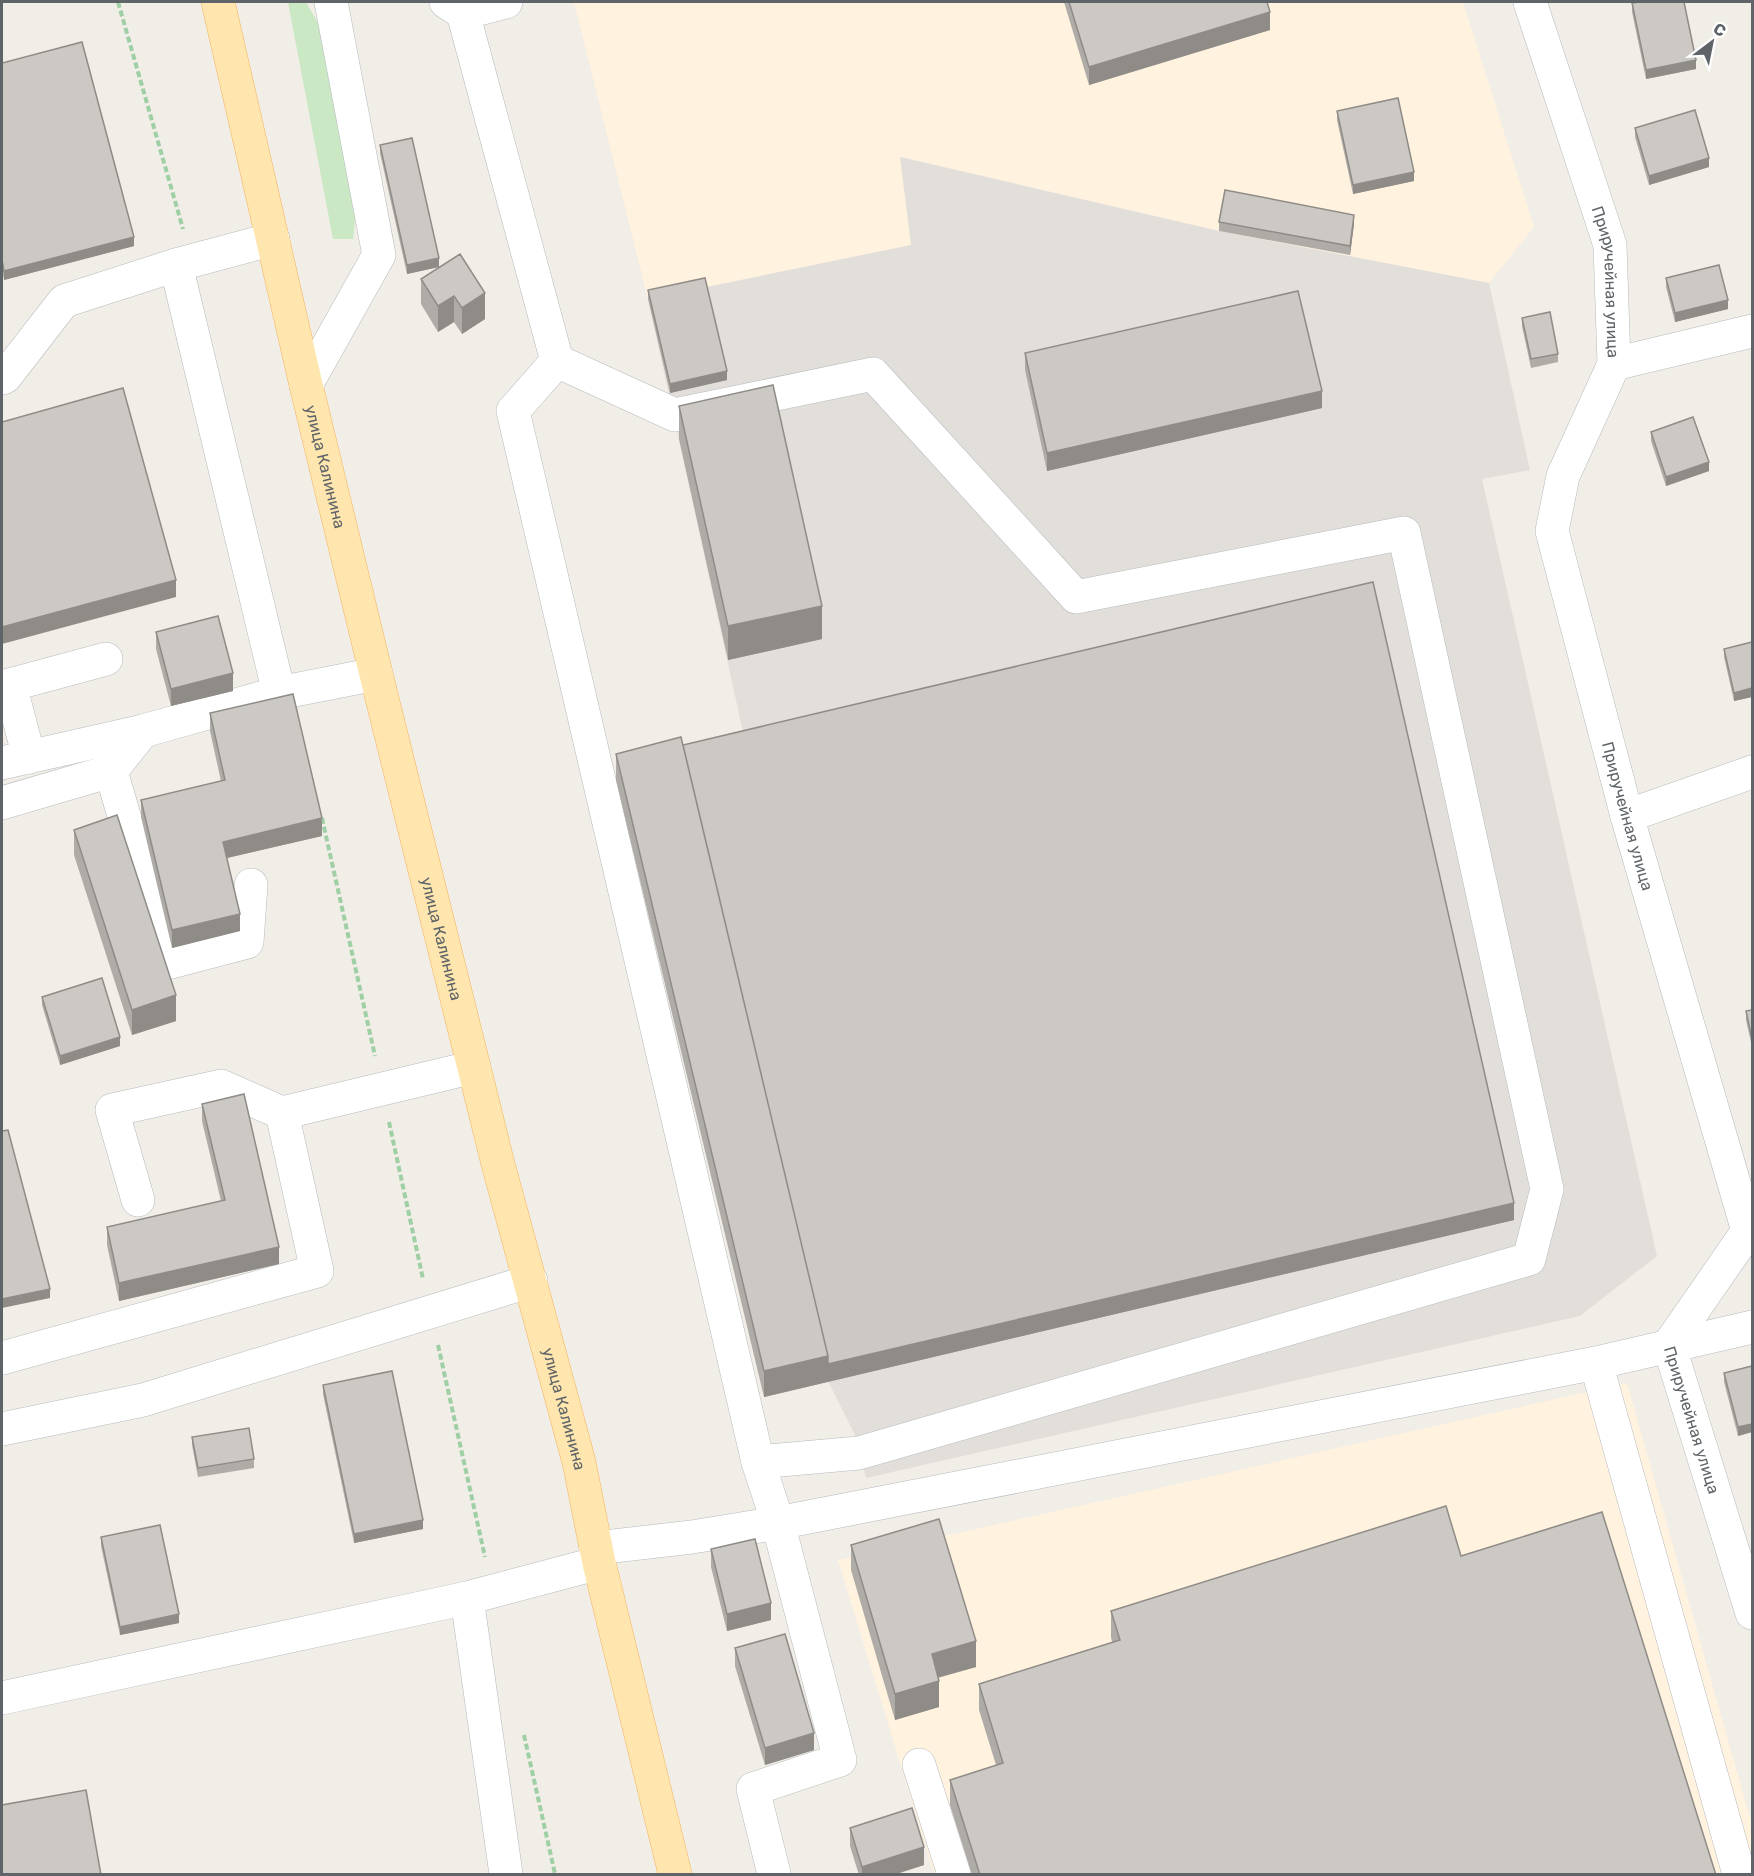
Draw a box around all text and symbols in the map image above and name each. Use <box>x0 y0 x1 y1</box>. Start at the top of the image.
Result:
north arrow <box>1682 12 1742 72</box>
text: С <box>1710 19 1729 41</box>
street label: Приручейная улица <box>1588 204 1623 358</box>
street label: улица Калинина <box>301 403 349 530</box>
street label: Приручейная улица <box>1598 740 1657 893</box>
street label: улица Калинина <box>417 875 466 1002</box>
street label: Приручейная улица <box>1660 1344 1723 1496</box>
street label: улица Калинина <box>538 1346 589 1472</box>

